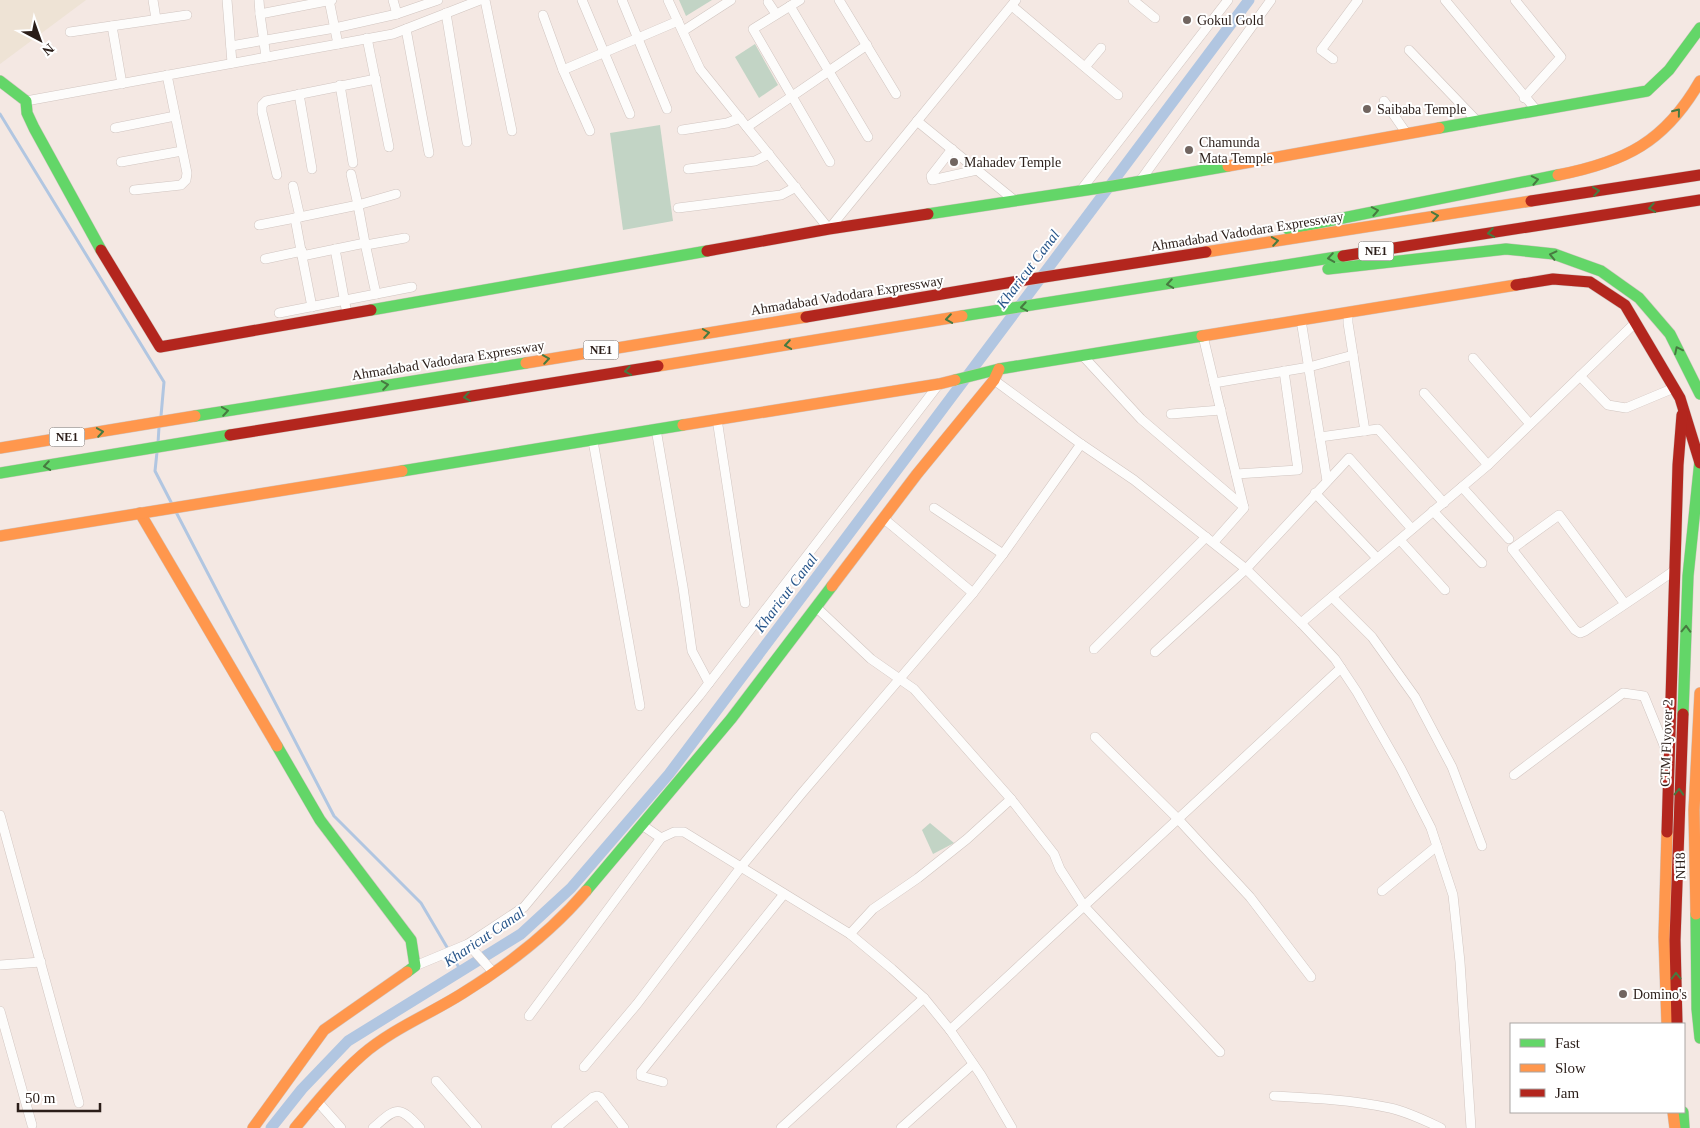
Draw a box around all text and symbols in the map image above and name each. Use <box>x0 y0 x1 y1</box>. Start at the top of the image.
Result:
place label: Gokul Gold <box>1197 13 1264 28</box>
marker: Gokul Gold <box>1181 14 1193 26</box>
north arrow <box>15 15 65 65</box>
text: N <box>39 40 57 58</box>
place label: Saibaba Temple <box>1377 102 1466 117</box>
marker: Saibaba Temple <box>1361 103 1373 115</box>
one-way arrow <box>1672 109 1681 118</box>
place label: Chamunda Mata Temple <box>1199 135 1273 166</box>
marker: Chamunda Mata Temple <box>1183 144 1195 156</box>
place label: Mahadev Temple <box>964 155 1061 170</box>
marker: Mahadev Temple <box>948 156 960 168</box>
one-way arrow <box>1530 175 1539 186</box>
one-way arrow <box>1591 186 1600 196</box>
one-way arrow <box>1647 202 1655 213</box>
one-way arrow <box>1371 207 1379 217</box>
street label: Ahmadabad Vadodara Expressway <box>1150 209 1345 254</box>
one-way arrow <box>1431 211 1439 222</box>
water label: Kharicut Canal <box>993 227 1063 312</box>
one-way arrow <box>1487 227 1495 238</box>
one-way arrow <box>1270 237 1279 247</box>
road number: NE1 <box>1358 242 1394 260</box>
one-way arrow <box>1549 250 1558 261</box>
one-way arrow <box>1326 252 1334 263</box>
street label: Ahmadabad Vadodara Expressway <box>750 273 945 318</box>
one-way arrow <box>1166 278 1175 288</box>
one-way arrow <box>1020 302 1029 312</box>
one-way arrow <box>944 313 952 324</box>
one-way arrow <box>702 329 710 339</box>
street label: Ahmadabad Vadodara Expressway <box>351 338 546 383</box>
one-way arrow <box>784 339 792 349</box>
road number: NE1 <box>584 340 618 360</box>
one-way arrow <box>1674 346 1685 355</box>
one-way arrow <box>541 355 550 365</box>
one-way arrow <box>623 365 632 375</box>
one-way arrow <box>381 381 389 391</box>
one-way arrow <box>463 391 472 401</box>
one-way arrow <box>220 407 229 417</box>
one-way arrow <box>96 427 104 438</box>
road number: NE1 <box>50 428 84 447</box>
one-way arrow <box>43 460 51 470</box>
water label: Kharicut Canal <box>751 551 821 636</box>
one-way arrow <box>1680 625 1691 633</box>
street label: CTM Flyover 2 <box>1657 699 1676 787</box>
one-way arrow <box>1674 787 1685 795</box>
street label: NH8 <box>1673 852 1688 880</box>
water label: Kharicut Canal <box>440 904 527 970</box>
one-way arrow <box>1670 971 1681 979</box>
place label: Domino's <box>1633 987 1687 1002</box>
marker: Domino's <box>1617 988 1629 1000</box>
legend <box>1510 1023 1685 1113</box>
text: Fast <box>1555 1035 1581 1051</box>
text: Slow <box>1555 1060 1586 1076</box>
scale bar <box>18 1080 100 1112</box>
text: Jam <box>1555 1085 1579 1101</box>
text: 50 m <box>25 1090 56 1106</box>

